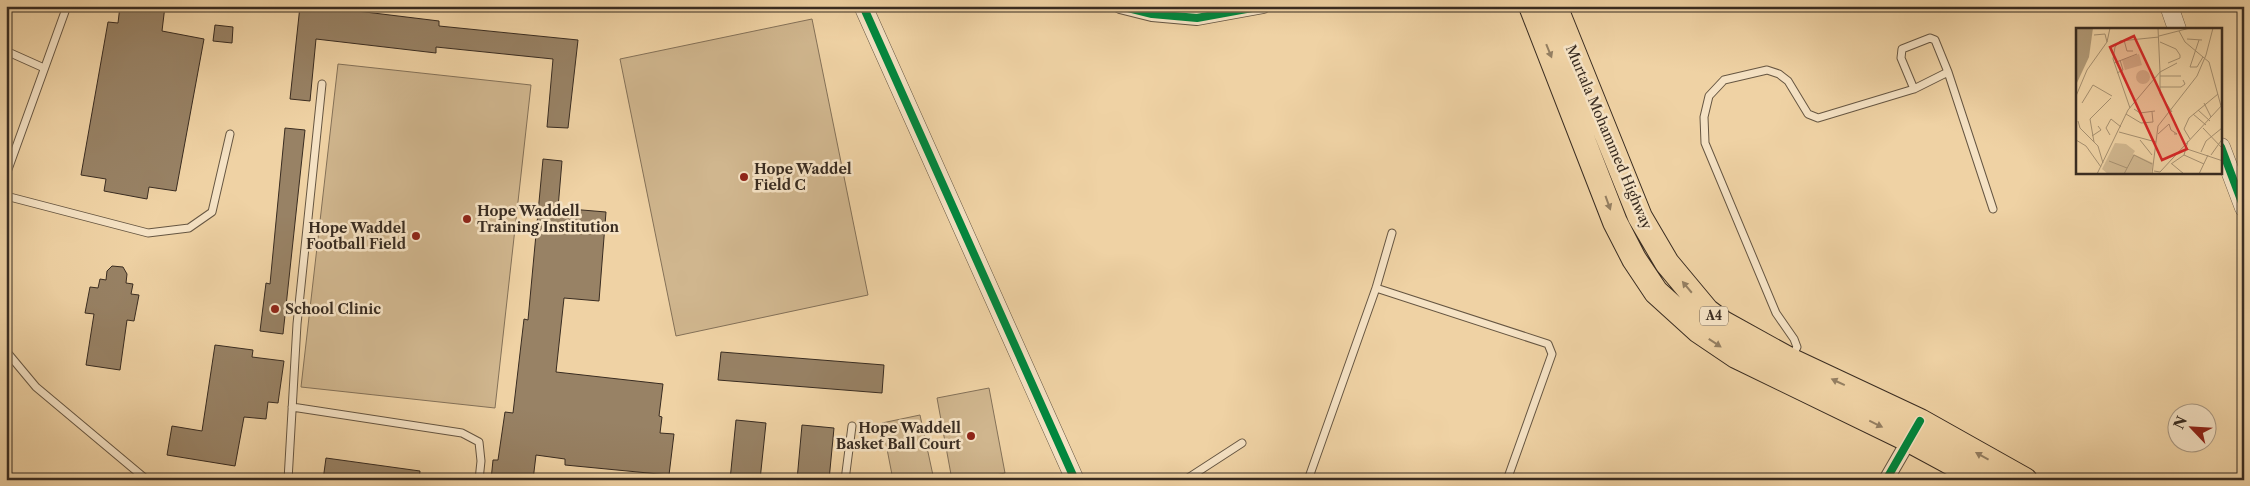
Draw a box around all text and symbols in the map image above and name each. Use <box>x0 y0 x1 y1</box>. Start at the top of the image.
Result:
inset map <box>2076 28 2222 174</box>
street label: Murtala Mohammed Highway <box>1562 42 1656 232</box>
one-way arrow <box>1545 44 1553 59</box>
place label: Hope Waddel Field C <box>754 160 852 194</box>
marker: Hope Waddel Field C <box>738 171 750 183</box>
one-way arrow <box>1605 195 1612 210</box>
place label: Hope Waddell Training Institution <box>477 202 620 236</box>
marker: Hope Waddell Training Institution <box>461 213 473 225</box>
place label: Hope Waddel Football Field <box>306 219 407 253</box>
marker: Hope Waddel Football Field <box>410 230 422 242</box>
one-way arrow <box>1681 282 1693 294</box>
place label: School Clinic <box>285 300 381 318</box>
marker: School Clinic <box>269 303 281 315</box>
road number: A4 <box>1700 306 1728 326</box>
one-way arrow <box>1709 338 1722 348</box>
one-way arrow <box>1830 378 1845 387</box>
north arrow <box>2168 404 2218 454</box>
text: N <box>2169 413 2191 432</box>
place label: Hope Waddell Basket Ball Court <box>836 419 961 453</box>
one-way arrow <box>1869 420 1883 428</box>
marker: Hope Waddell Basket Ball Court <box>965 430 977 442</box>
one-way arrow <box>1975 452 1990 460</box>

